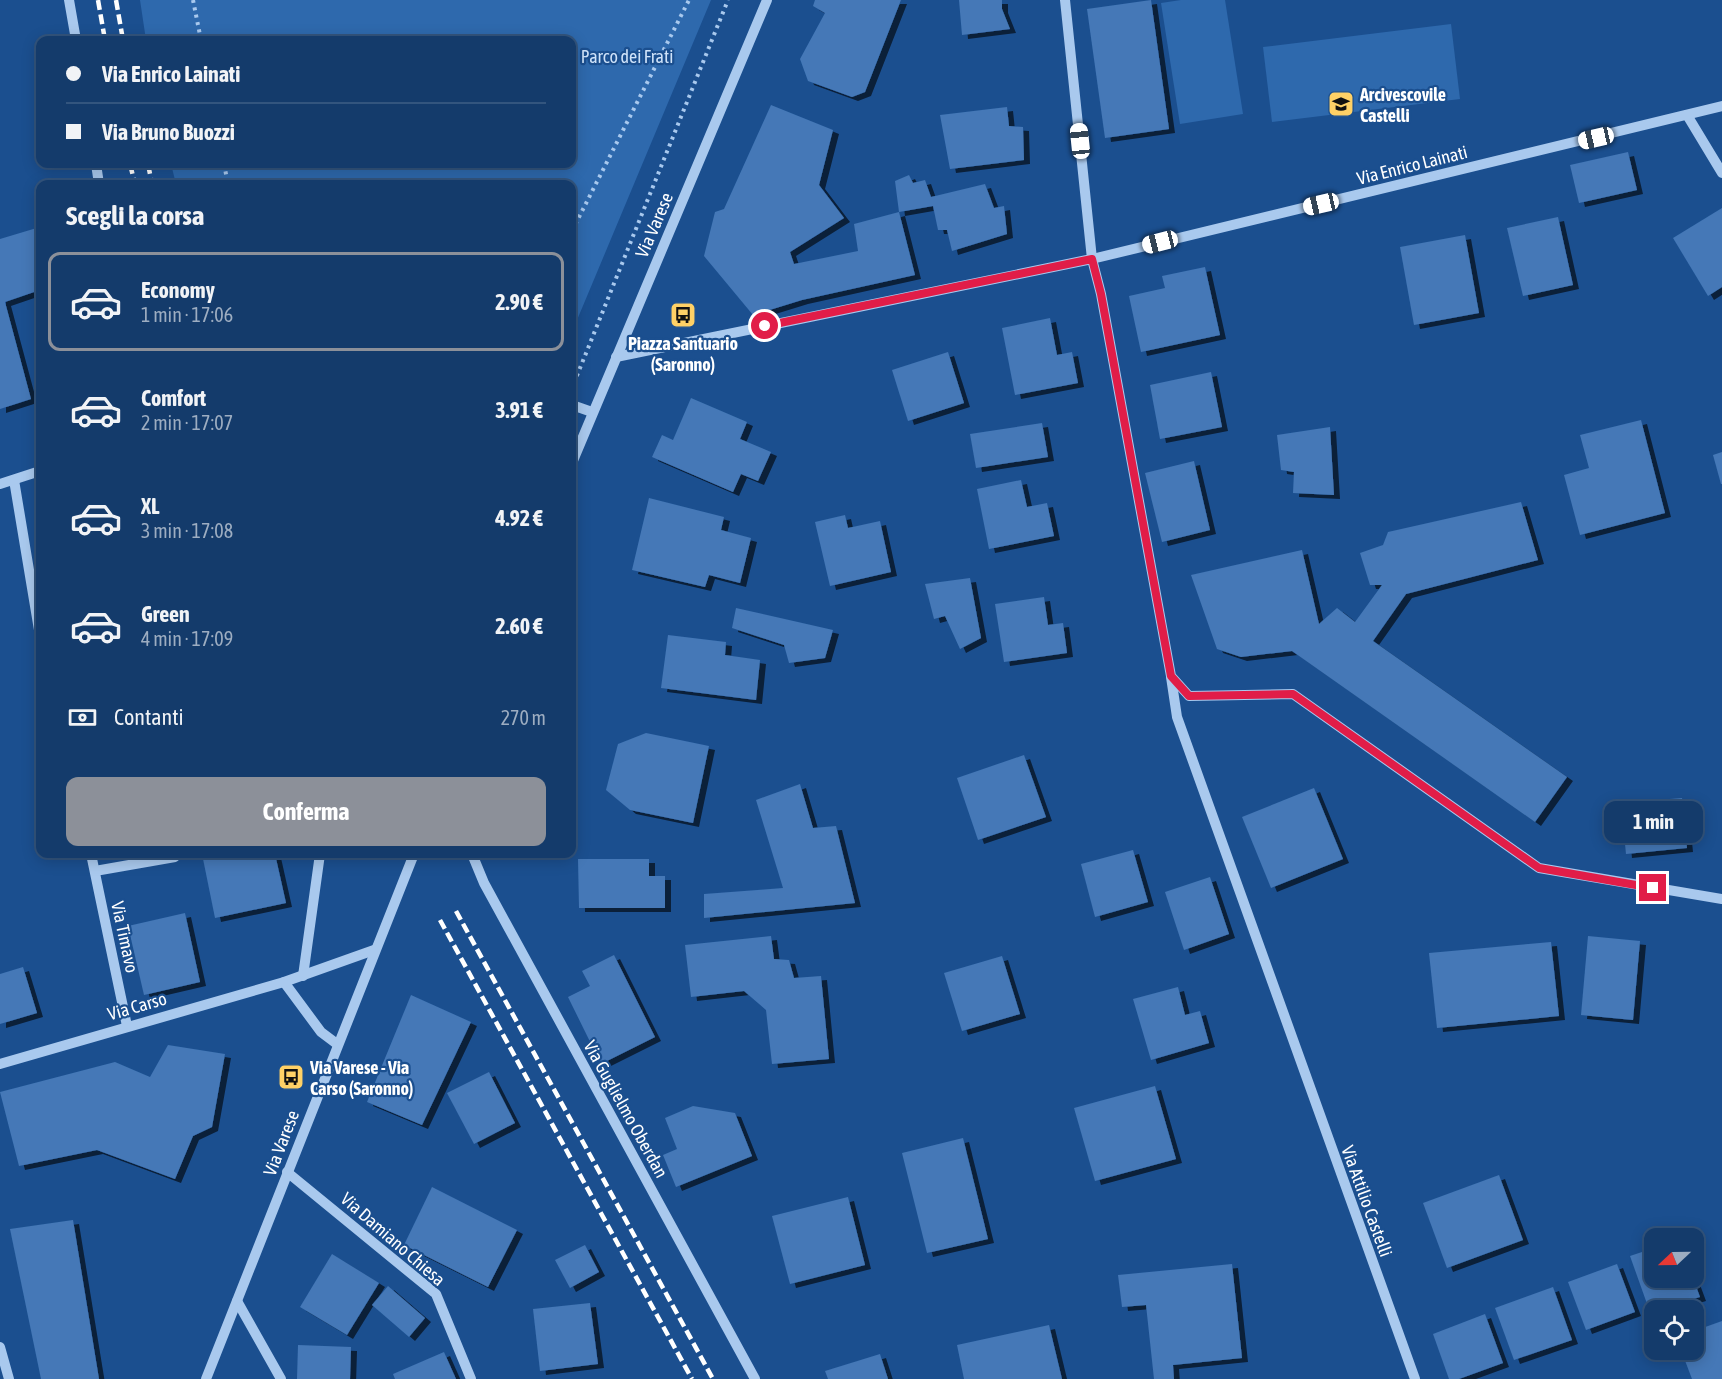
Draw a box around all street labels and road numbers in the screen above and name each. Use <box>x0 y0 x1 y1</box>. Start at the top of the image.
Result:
street label: Via Enrico Lainati <box>1355 141 1469 189</box>
street label: Via Varese <box>631 189 677 261</box>
street label: Via Timavo <box>107 899 143 975</box>
street label: Via Carso <box>105 988 169 1024</box>
street label: Via Guglielmo Oberdan <box>580 1037 672 1181</box>
street label: Via Varese <box>259 1107 303 1179</box>
street label: Via Attilio Castelli <box>1337 1143 1397 1259</box>
street label: Via Damiano Chiesa <box>337 1188 449 1290</box>

